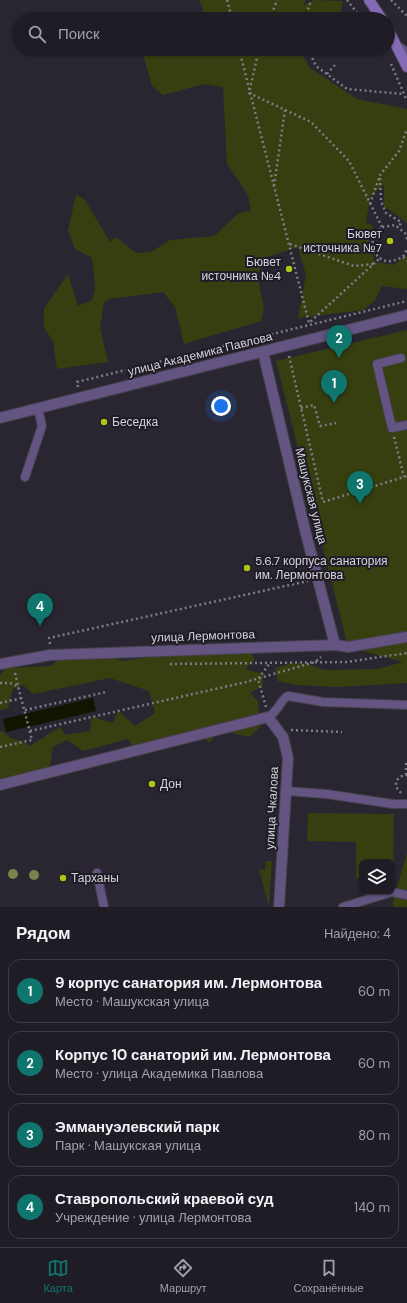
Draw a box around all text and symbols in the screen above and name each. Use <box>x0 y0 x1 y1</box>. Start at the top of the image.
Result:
search box <box>12 12 395 56</box>
icon: search <box>26 23 48 45</box>
text: Поиск <box>58 24 100 44</box>
place label: Бювет источника №7 <box>303 226 383 256</box>
marker: Бювет источника №7 <box>385 236 395 246</box>
place label: Бювет источника №4 <box>201 254 282 284</box>
marker: Бювет источника №4 <box>284 264 294 274</box>
pin: 2 <box>326 325 352 358</box>
street label: улица Академика Павлова <box>126 328 274 380</box>
pin: 1 <box>321 370 347 403</box>
your location <box>211 396 231 416</box>
place label: Беседка <box>112 414 158 430</box>
marker: Беседка <box>99 417 109 427</box>
street label: Машукская улица <box>291 446 331 546</box>
pin: 3 <box>347 471 373 504</box>
place label: 5.6.7 корпуса санатория им. Лермонтова <box>255 553 388 583</box>
marker: 5.6.7 корпуса санатория им. Лермонтова <box>242 563 252 573</box>
pin: 4 <box>27 593 53 626</box>
street label: улица Лермонтова <box>151 626 256 646</box>
street label: улица Чкалова <box>262 766 282 850</box>
place label: Дон <box>160 776 182 792</box>
marker: Дон <box>147 779 157 789</box>
map controls <box>359 859 395 895</box>
button: layers <box>359 859 395 895</box>
place label: Тарханы <box>71 870 119 886</box>
marker: Тарханы <box>58 873 68 883</box>
text: Рядом <box>16 922 71 944</box>
text: Найдено: 4 <box>324 925 391 942</box>
text: 9 корпус санатория им. Лермонтова <box>55 973 322 993</box>
text: 1 <box>28 983 32 1000</box>
text: 60 m <box>358 983 390 1000</box>
text: Место · Машукская улица <box>55 993 209 1010</box>
text: Корпус 10 санаторий им. Лермонтова <box>55 1045 331 1065</box>
text: 2 <box>26 1055 34 1072</box>
text: 60 m <box>358 1055 390 1072</box>
text: Место · улица Академика Павлова <box>55 1065 263 1082</box>
text: Эммануэлевский парк <box>55 1117 220 1137</box>
text: 3 <box>26 1127 34 1144</box>
text: 80 m <box>358 1127 390 1144</box>
text: Парк · Машукская улица <box>55 1137 201 1154</box>
text: Ставропольский краевой суд <box>55 1189 274 1209</box>
text: 4 <box>26 1199 34 1216</box>
text: 140 m <box>354 1199 390 1216</box>
text: Учреждение · улица Лермонтова <box>55 1209 252 1226</box>
tab: Карта <box>43 1257 73 1295</box>
tab: Маршрут <box>160 1257 207 1295</box>
tab: Сохранённые <box>294 1257 364 1295</box>

